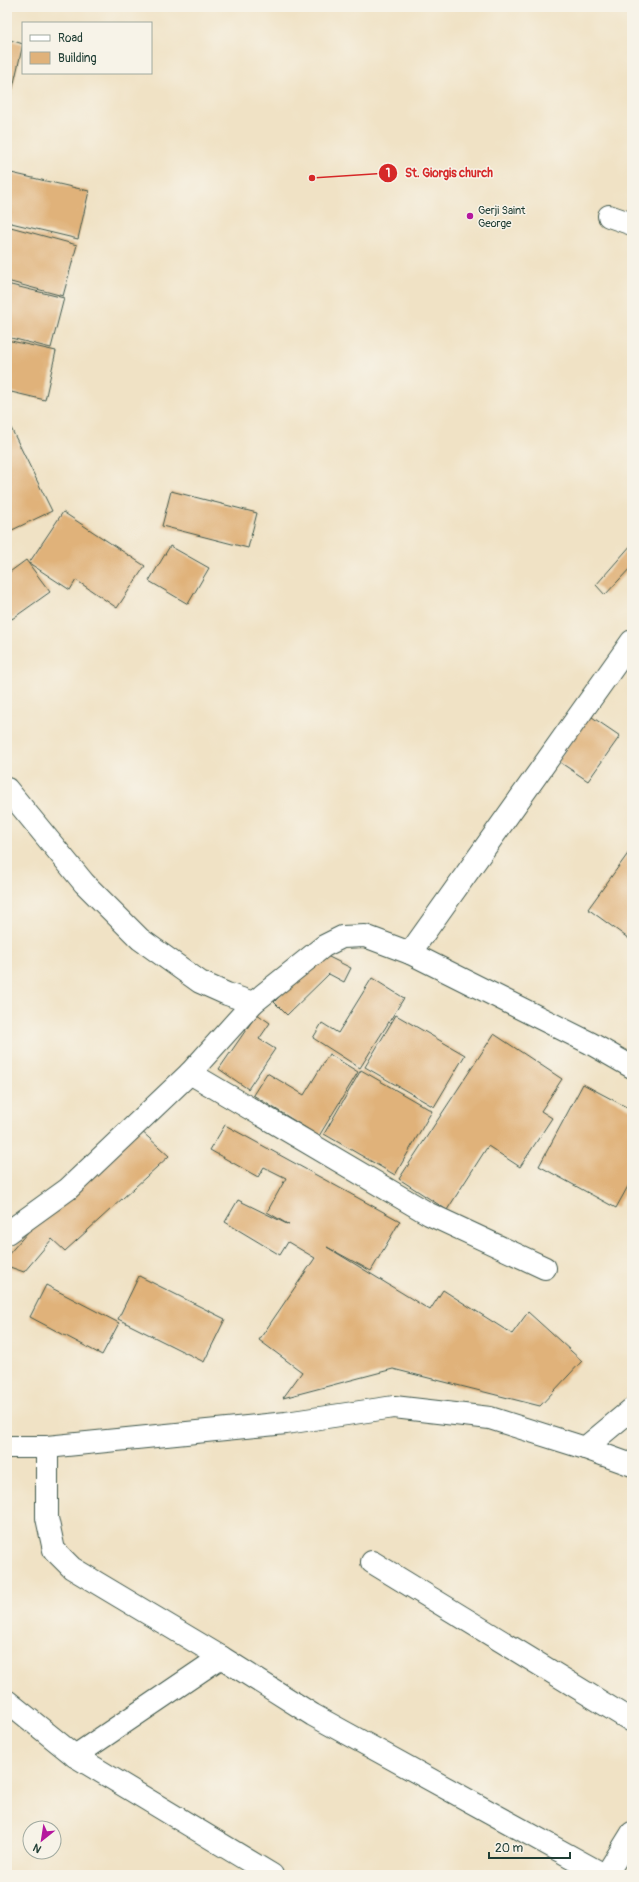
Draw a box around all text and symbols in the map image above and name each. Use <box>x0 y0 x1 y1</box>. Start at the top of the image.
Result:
legend <box>22 22 152 74</box>
text: Road <box>58 31 83 46</box>
text: Building <box>58 51 97 66</box>
callout: St. Giorgis church <box>378 161 501 185</box>
text: 1 <box>386 166 390 181</box>
text: St. Giorgis church <box>405 166 493 181</box>
place label: Gerji Saint George <box>478 204 526 230</box>
marker: Gerji Saint George <box>465 211 475 221</box>
north arrow <box>22 1820 62 1860</box>
scale bar <box>489 1834 570 1860</box>
text: N <box>30 1840 44 1856</box>
text: 20 m <box>495 1841 524 1856</box>

